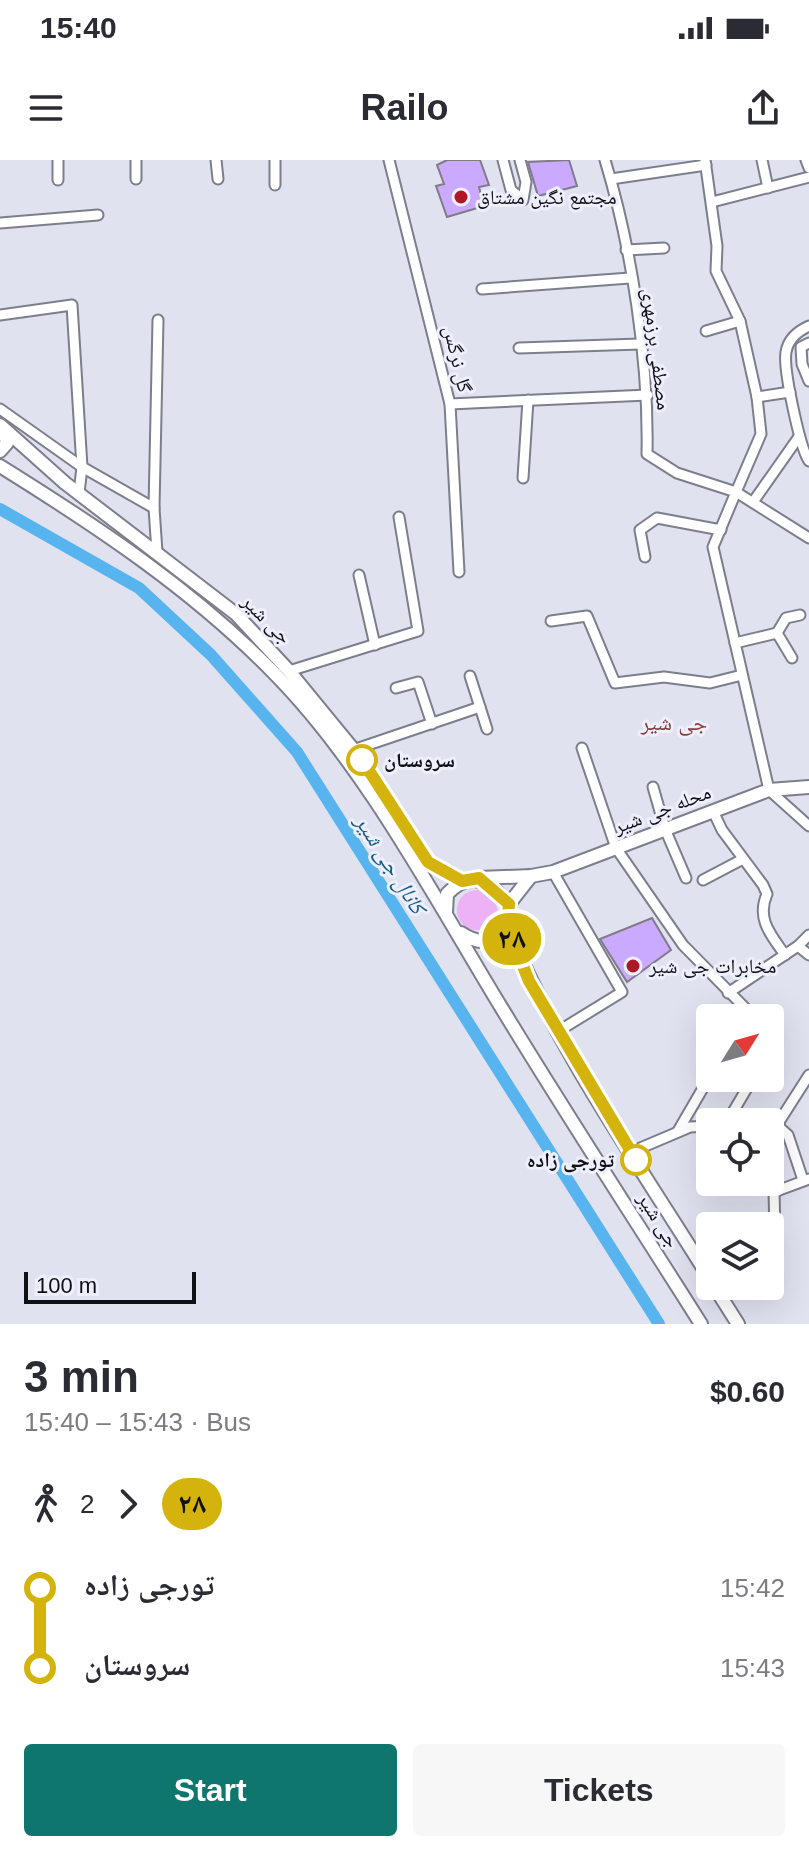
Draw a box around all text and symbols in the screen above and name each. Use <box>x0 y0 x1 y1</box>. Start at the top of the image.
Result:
text: 15:40 <box>40 11 117 44</box>
icon: menu <box>24 86 68 130</box>
icon: share <box>741 86 785 130</box>
text: Railo <box>360 87 449 128</box>
place label: مجتمع نگین مشتاق <box>477 186 617 210</box>
marker: مجتمع نگین مشتاق <box>452 188 470 206</box>
street label: مصطفی برزمهری <box>638 287 675 411</box>
street label: گل نرگس <box>439 323 476 395</box>
street label: جی شیر <box>236 589 296 649</box>
district label: جی شیر <box>640 710 707 736</box>
marker: سروستان <box>347 745 377 775</box>
place label: سروستان <box>384 749 455 772</box>
street label: محله جی شیر <box>609 780 714 839</box>
water label: کانال جی شیر <box>348 808 433 922</box>
line badge: ۲۸ <box>476 913 548 965</box>
text: ۲۸ <box>498 923 526 954</box>
place label: مخابرات جی شیر <box>648 955 776 978</box>
marker: مخابرات جی شیر <box>624 957 642 975</box>
north arrow <box>696 1004 784 1092</box>
map controls <box>696 1004 784 1300</box>
button: locate <box>696 1108 784 1196</box>
marker: تورجی زاده <box>621 1145 651 1175</box>
place label: تورجی زاده <box>527 1149 615 1173</box>
street label: جی شیر <box>632 1188 684 1252</box>
button: layers <box>696 1212 784 1300</box>
scale bar <box>24 1268 196 1304</box>
text: 100 m <box>36 1273 97 1298</box>
text: 3 min <box>24 1352 139 1401</box>
text: $0.60 <box>710 1375 785 1408</box>
text: 15:40 – 15:43 · Bus <box>24 1407 251 1437</box>
icon: walk <box>24 1482 68 1526</box>
icon: forward <box>106 1482 150 1526</box>
text: ۲۸ <box>178 1488 206 1519</box>
text: 2 <box>80 1489 94 1519</box>
text: تورجی زاده <box>84 1568 214 1601</box>
text: 15:42 <box>720 1573 785 1603</box>
text: سروستان <box>84 1648 190 1681</box>
text: 15:43 <box>720 1653 785 1683</box>
button: Start <box>24 1744 397 1836</box>
button: Tickets <box>413 1744 785 1836</box>

